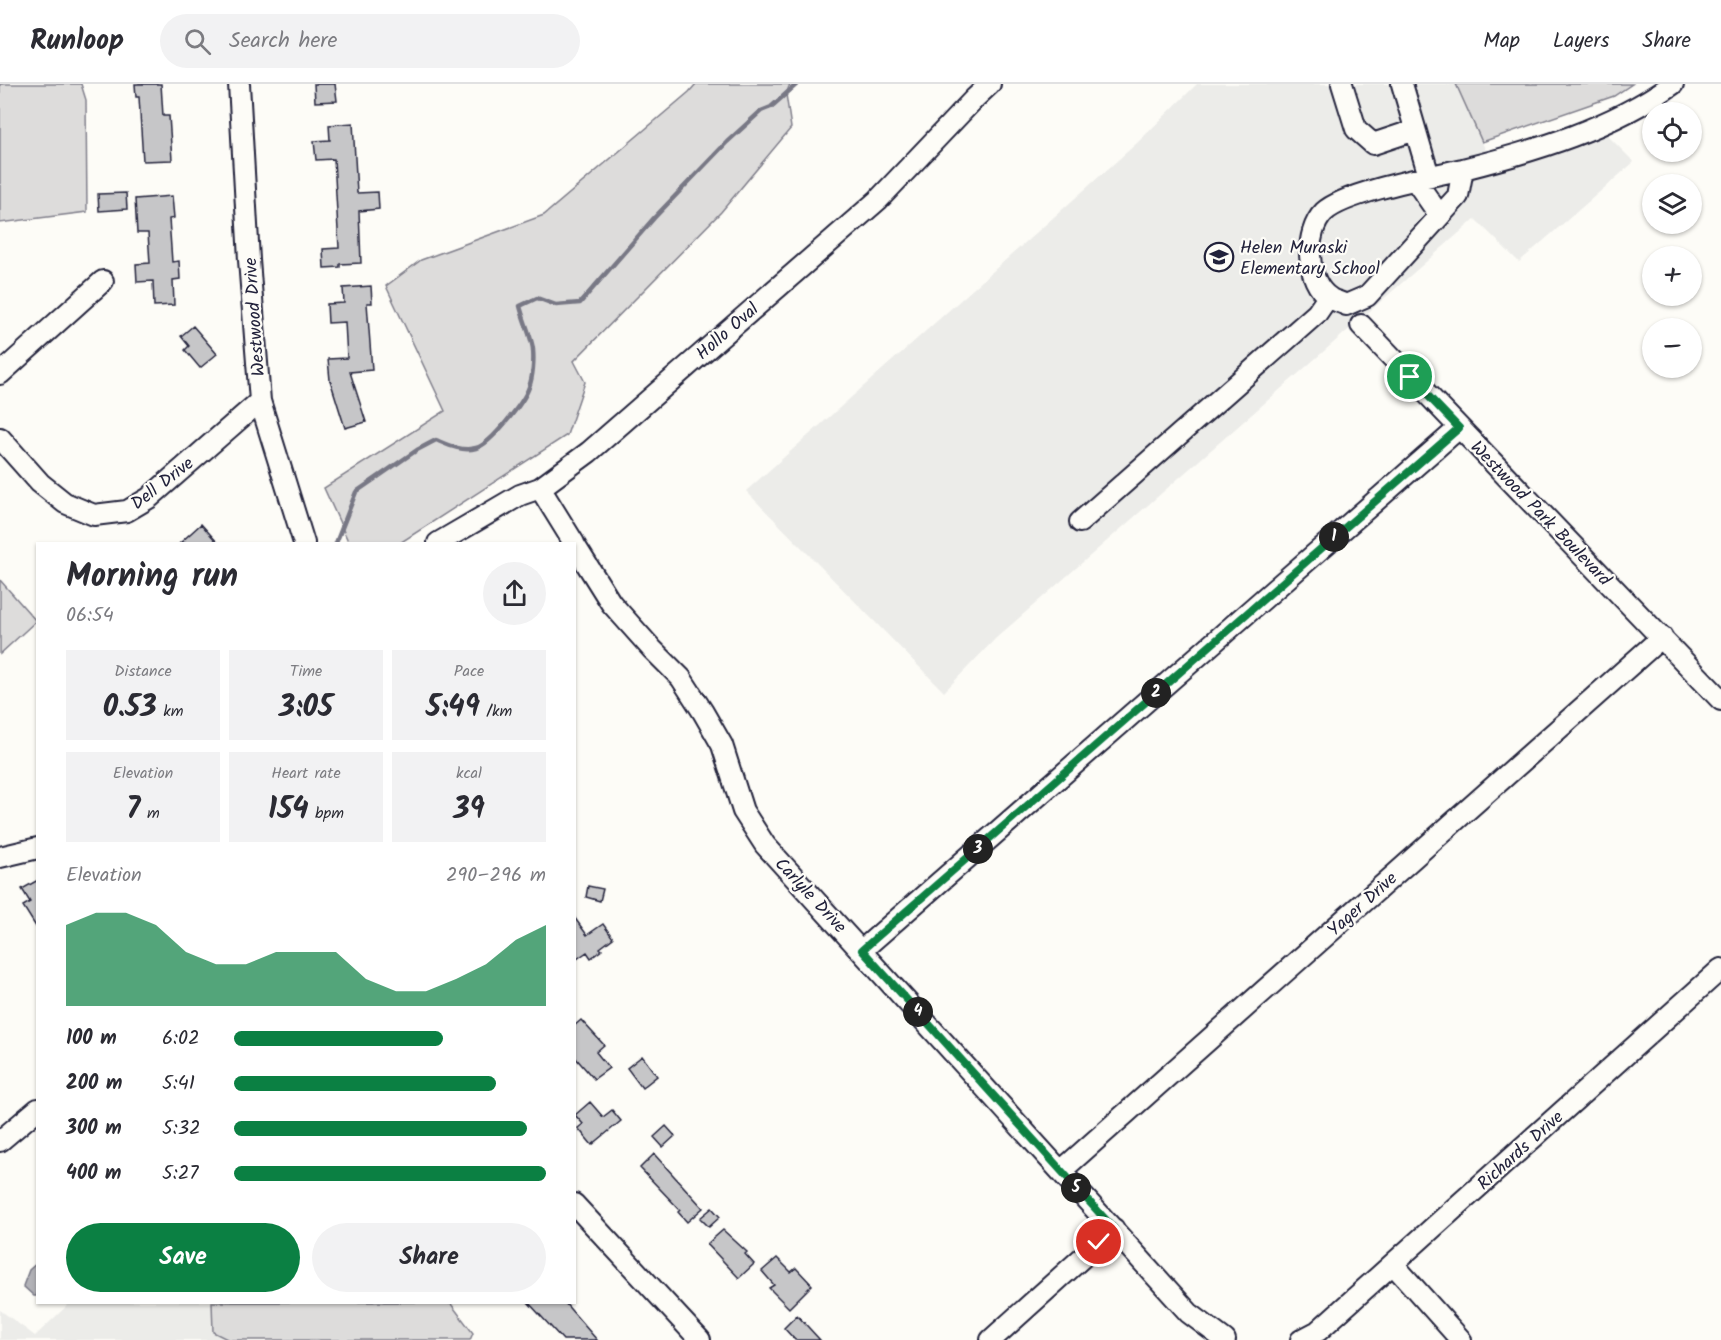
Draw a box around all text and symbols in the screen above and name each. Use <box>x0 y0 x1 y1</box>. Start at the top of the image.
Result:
search box <box>160 14 580 68</box>
text: Runloop <box>30 19 124 64</box>
text: Search here <box>229 24 337 59</box>
icon: search <box>181 25 214 58</box>
text: Map <box>1483 25 1520 58</box>
text: Layers <box>1553 25 1609 58</box>
text: Share <box>1642 25 1691 58</box>
map controls <box>1642 102 1702 378</box>
button: locate <box>1642 102 1702 162</box>
button: layers <box>1642 174 1702 234</box>
place label: Helen Muraski Elementary School <box>1240 234 1381 284</box>
school or university icon: Helen Muraski Elementary School <box>1203 241 1235 273</box>
button: + <box>1642 246 1702 306</box>
street label: Westwood Drive <box>237 257 274 377</box>
street label: Hollo Oval <box>690 296 767 368</box>
button: − <box>1642 318 1702 378</box>
pin <box>1384 351 1435 402</box>
icon: arrive <box>1393 360 1426 393</box>
street label: Westwood Park Boulevard <box>1462 435 1618 594</box>
street label: Dell Drive <box>125 450 201 518</box>
pin: 1 <box>1319 522 1349 552</box>
text: 1 <box>1332 524 1336 549</box>
text: Morning run <box>66 551 238 604</box>
button: share <box>483 562 546 625</box>
text: 06:54 <box>66 600 114 632</box>
text: Distance <box>114 659 172 684</box>
text: Time <box>290 659 322 684</box>
text: Pace <box>454 659 484 684</box>
pin: 2 <box>1141 678 1171 708</box>
text: 2 <box>1151 680 1161 705</box>
text: 0.53 <box>103 684 157 732</box>
text: 3:05 <box>279 684 333 732</box>
text: 5:49 <box>426 684 480 732</box>
text: km <box>157 699 183 724</box>
text: /km <box>480 699 512 724</box>
text: Elevation <box>113 761 173 786</box>
text: Heart rate <box>271 761 341 786</box>
text: kcal <box>456 761 482 786</box>
text: 7 <box>126 786 141 834</box>
text: 154 <box>268 786 309 834</box>
text: 39 <box>453 786 485 834</box>
text: m <box>141 801 160 826</box>
text: bpm <box>309 801 344 826</box>
pin: 3 <box>963 834 993 864</box>
text: 3 <box>974 836 982 861</box>
street label: Carlyle Drive <box>767 851 853 941</box>
text: Elevation <box>66 860 142 892</box>
text: 290–296 m <box>446 860 546 892</box>
street label: Yager Drive <box>1321 866 1405 945</box>
pin: 4 <box>903 997 933 1027</box>
text: 4 <box>914 999 922 1024</box>
text: 100 m <box>66 1023 117 1055</box>
text: 6:02 <box>162 1023 200 1055</box>
text: 200 m <box>66 1068 122 1100</box>
text: 5:41 <box>162 1068 195 1100</box>
street label: Richards Drive <box>1471 1104 1571 1198</box>
text: 300 m <box>66 1113 122 1145</box>
text: 5:32 <box>162 1113 201 1145</box>
text: 400 m <box>66 1158 122 1190</box>
text: 5:27 <box>162 1158 199 1190</box>
pin: 5 <box>1061 1173 1091 1203</box>
text: 5 <box>1072 1175 1080 1200</box>
pin <box>1073 1216 1124 1267</box>
button: Save <box>66 1223 300 1292</box>
button: Share <box>312 1223 546 1292</box>
icon: check <box>1082 1225 1115 1258</box>

